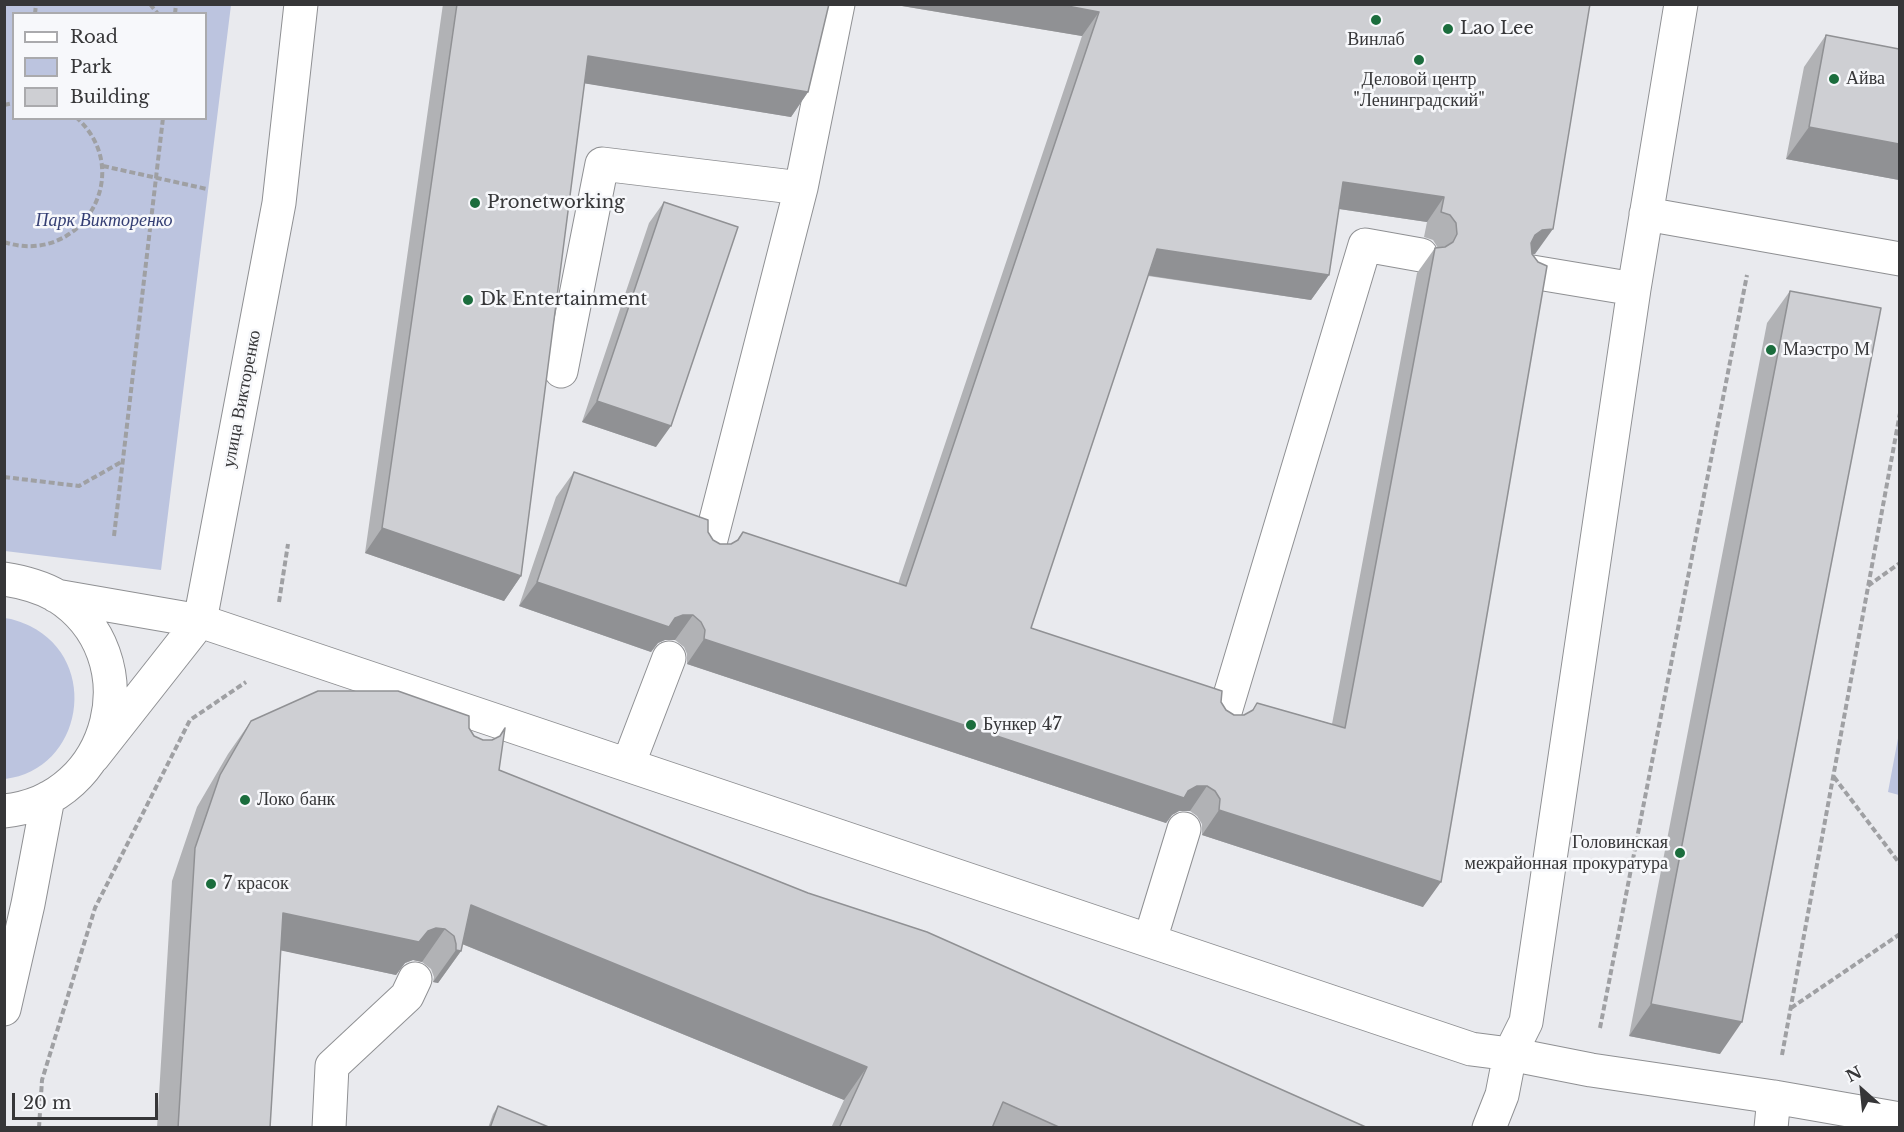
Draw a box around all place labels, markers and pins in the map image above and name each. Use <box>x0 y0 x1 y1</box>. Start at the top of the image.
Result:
marker: Винлаб <box>1369 13 1383 27</box>
place label: Lao Lee <box>1460 18 1534 40</box>
marker: Lao Lee <box>1441 22 1455 36</box>
place label: Винлаб <box>1347 29 1405 51</box>
marker: Деловой центр "Ленинградский" <box>1412 53 1426 67</box>
place label: Айва <box>1846 68 1885 90</box>
place label: Деловой центр "Ленинградский" <box>1353 69 1485 112</box>
marker: Айва <box>1827 72 1841 86</box>
place label: Pronetworking <box>487 192 625 214</box>
marker: Pronetworking <box>468 196 482 210</box>
place label: Dk Entertainment <box>480 289 647 311</box>
marker: Dk Entertainment <box>461 293 475 307</box>
place label: Маэстро М <box>1783 339 1870 361</box>
marker: Маэстро М <box>1764 343 1778 357</box>
place label: Бункер 47 <box>983 714 1062 736</box>
marker: Бункер 47 <box>964 718 978 732</box>
place label: Локо банк <box>257 789 335 811</box>
marker: Локо банк <box>238 793 252 807</box>
place label: Головинская межрайонная прокуратура <box>1465 832 1668 874</box>
marker: Головинская межрайонная прокуратура <box>1673 846 1687 860</box>
place label: 7 красок <box>223 873 289 895</box>
marker: 7 красок <box>204 877 218 891</box>

